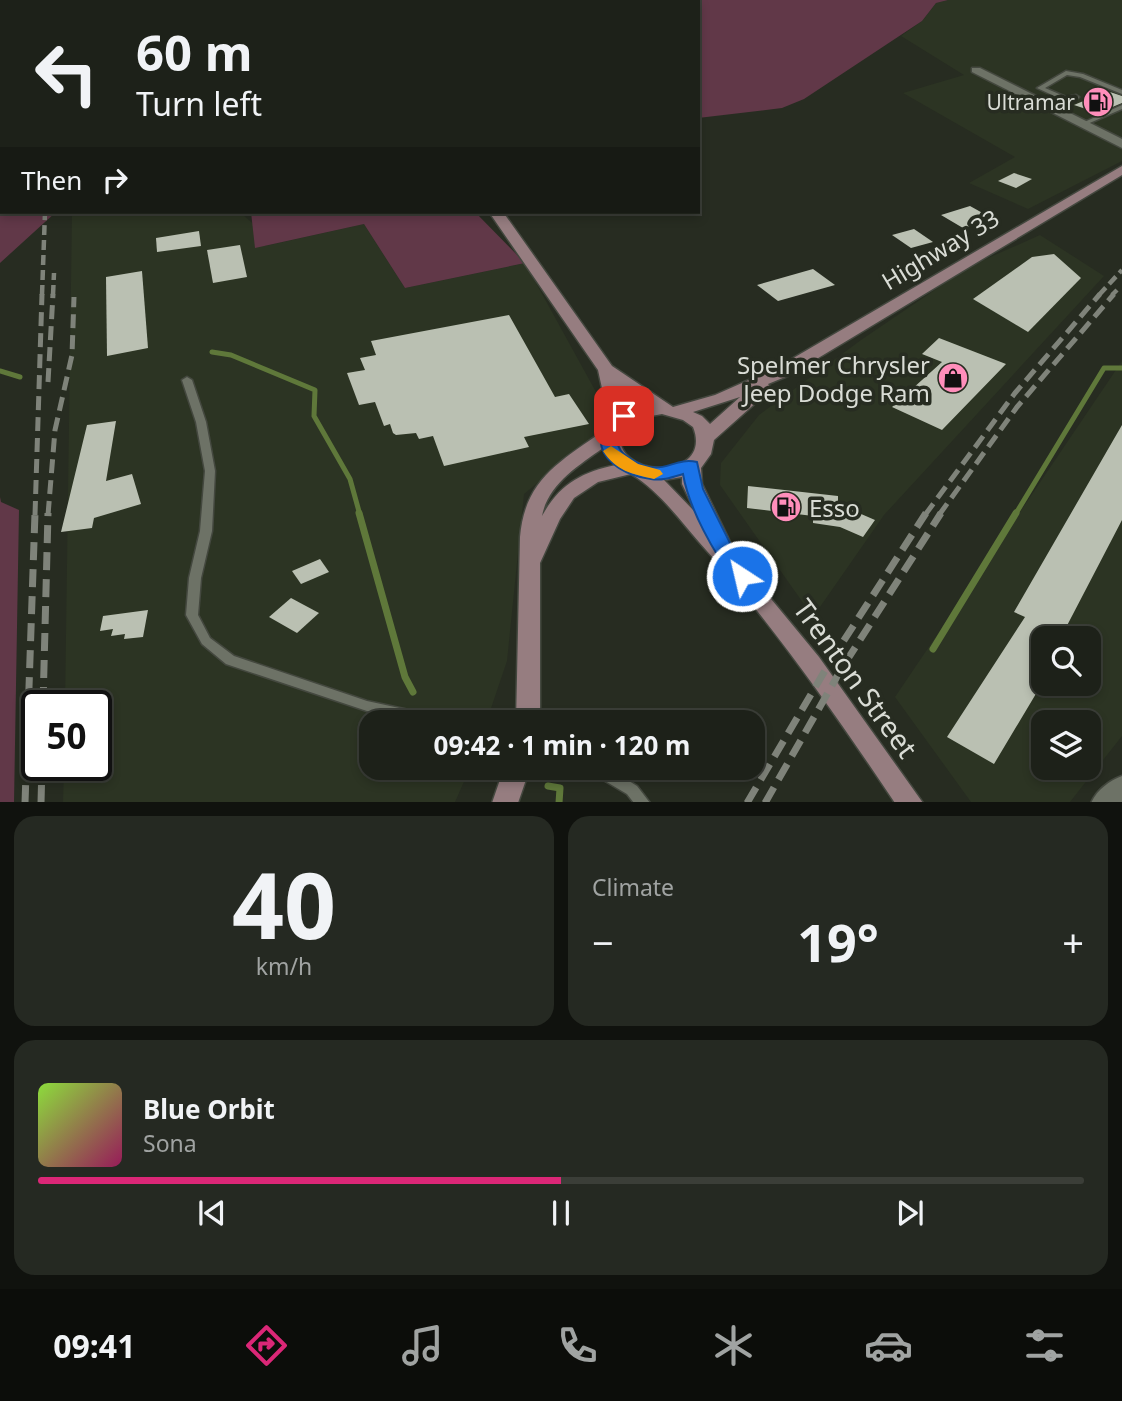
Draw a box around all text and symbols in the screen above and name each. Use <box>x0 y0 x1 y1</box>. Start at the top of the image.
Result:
text: 60 m <box>136 19 253 85</box>
icon: left <box>21 28 112 119</box>
text: Turn left <box>136 82 262 125</box>
fuel station icon: Ultramar <box>1081 85 1115 119</box>
place label: Ultramar <box>987 88 1075 116</box>
icon: right <box>96 161 134 199</box>
text: Then <box>21 162 82 198</box>
street label: Highway 33 <box>875 201 1005 297</box>
place label: Spelmer Chrysler Jeep Dodge Ram <box>737 348 930 409</box>
shop icon: Spelmer Chrysler Jeep Dodge Ram <box>936 361 970 395</box>
pin <box>594 386 654 446</box>
icon: arrive <box>605 397 643 435</box>
fuel station icon: Esso <box>769 490 803 524</box>
place label: Esso <box>809 491 860 524</box>
position arrow <box>705 539 779 613</box>
street label: Trenton Street <box>785 591 927 765</box>
map controls <box>1031 626 1101 780</box>
button: search <box>1031 626 1101 696</box>
speed limit sign: 50 <box>21 690 112 781</box>
button: layers <box>1031 710 1101 780</box>
text: 09:42 · 1 min · 120 m <box>434 727 690 763</box>
text: 40 <box>232 842 336 966</box>
text: Climate <box>592 871 674 903</box>
text: 19° <box>797 906 879 977</box>
text: − <box>592 916 614 968</box>
text: + <box>1062 916 1084 968</box>
text: km/h <box>256 950 312 982</box>
text: Blue Orbit <box>143 1091 275 1127</box>
text: Sona <box>143 1127 197 1159</box>
icon: previous <box>193 1194 231 1232</box>
icon: pause <box>542 1194 580 1232</box>
icon: next <box>891 1194 929 1232</box>
icon: directions <box>242 1321 291 1370</box>
icon: music <box>398 1321 447 1370</box>
icon: phone <box>553 1321 602 1370</box>
icon: climate <box>709 1321 758 1370</box>
icon: car <box>864 1321 913 1370</box>
icon: filters <box>1020 1321 1069 1370</box>
text: 09:41 <box>53 1324 135 1367</box>

